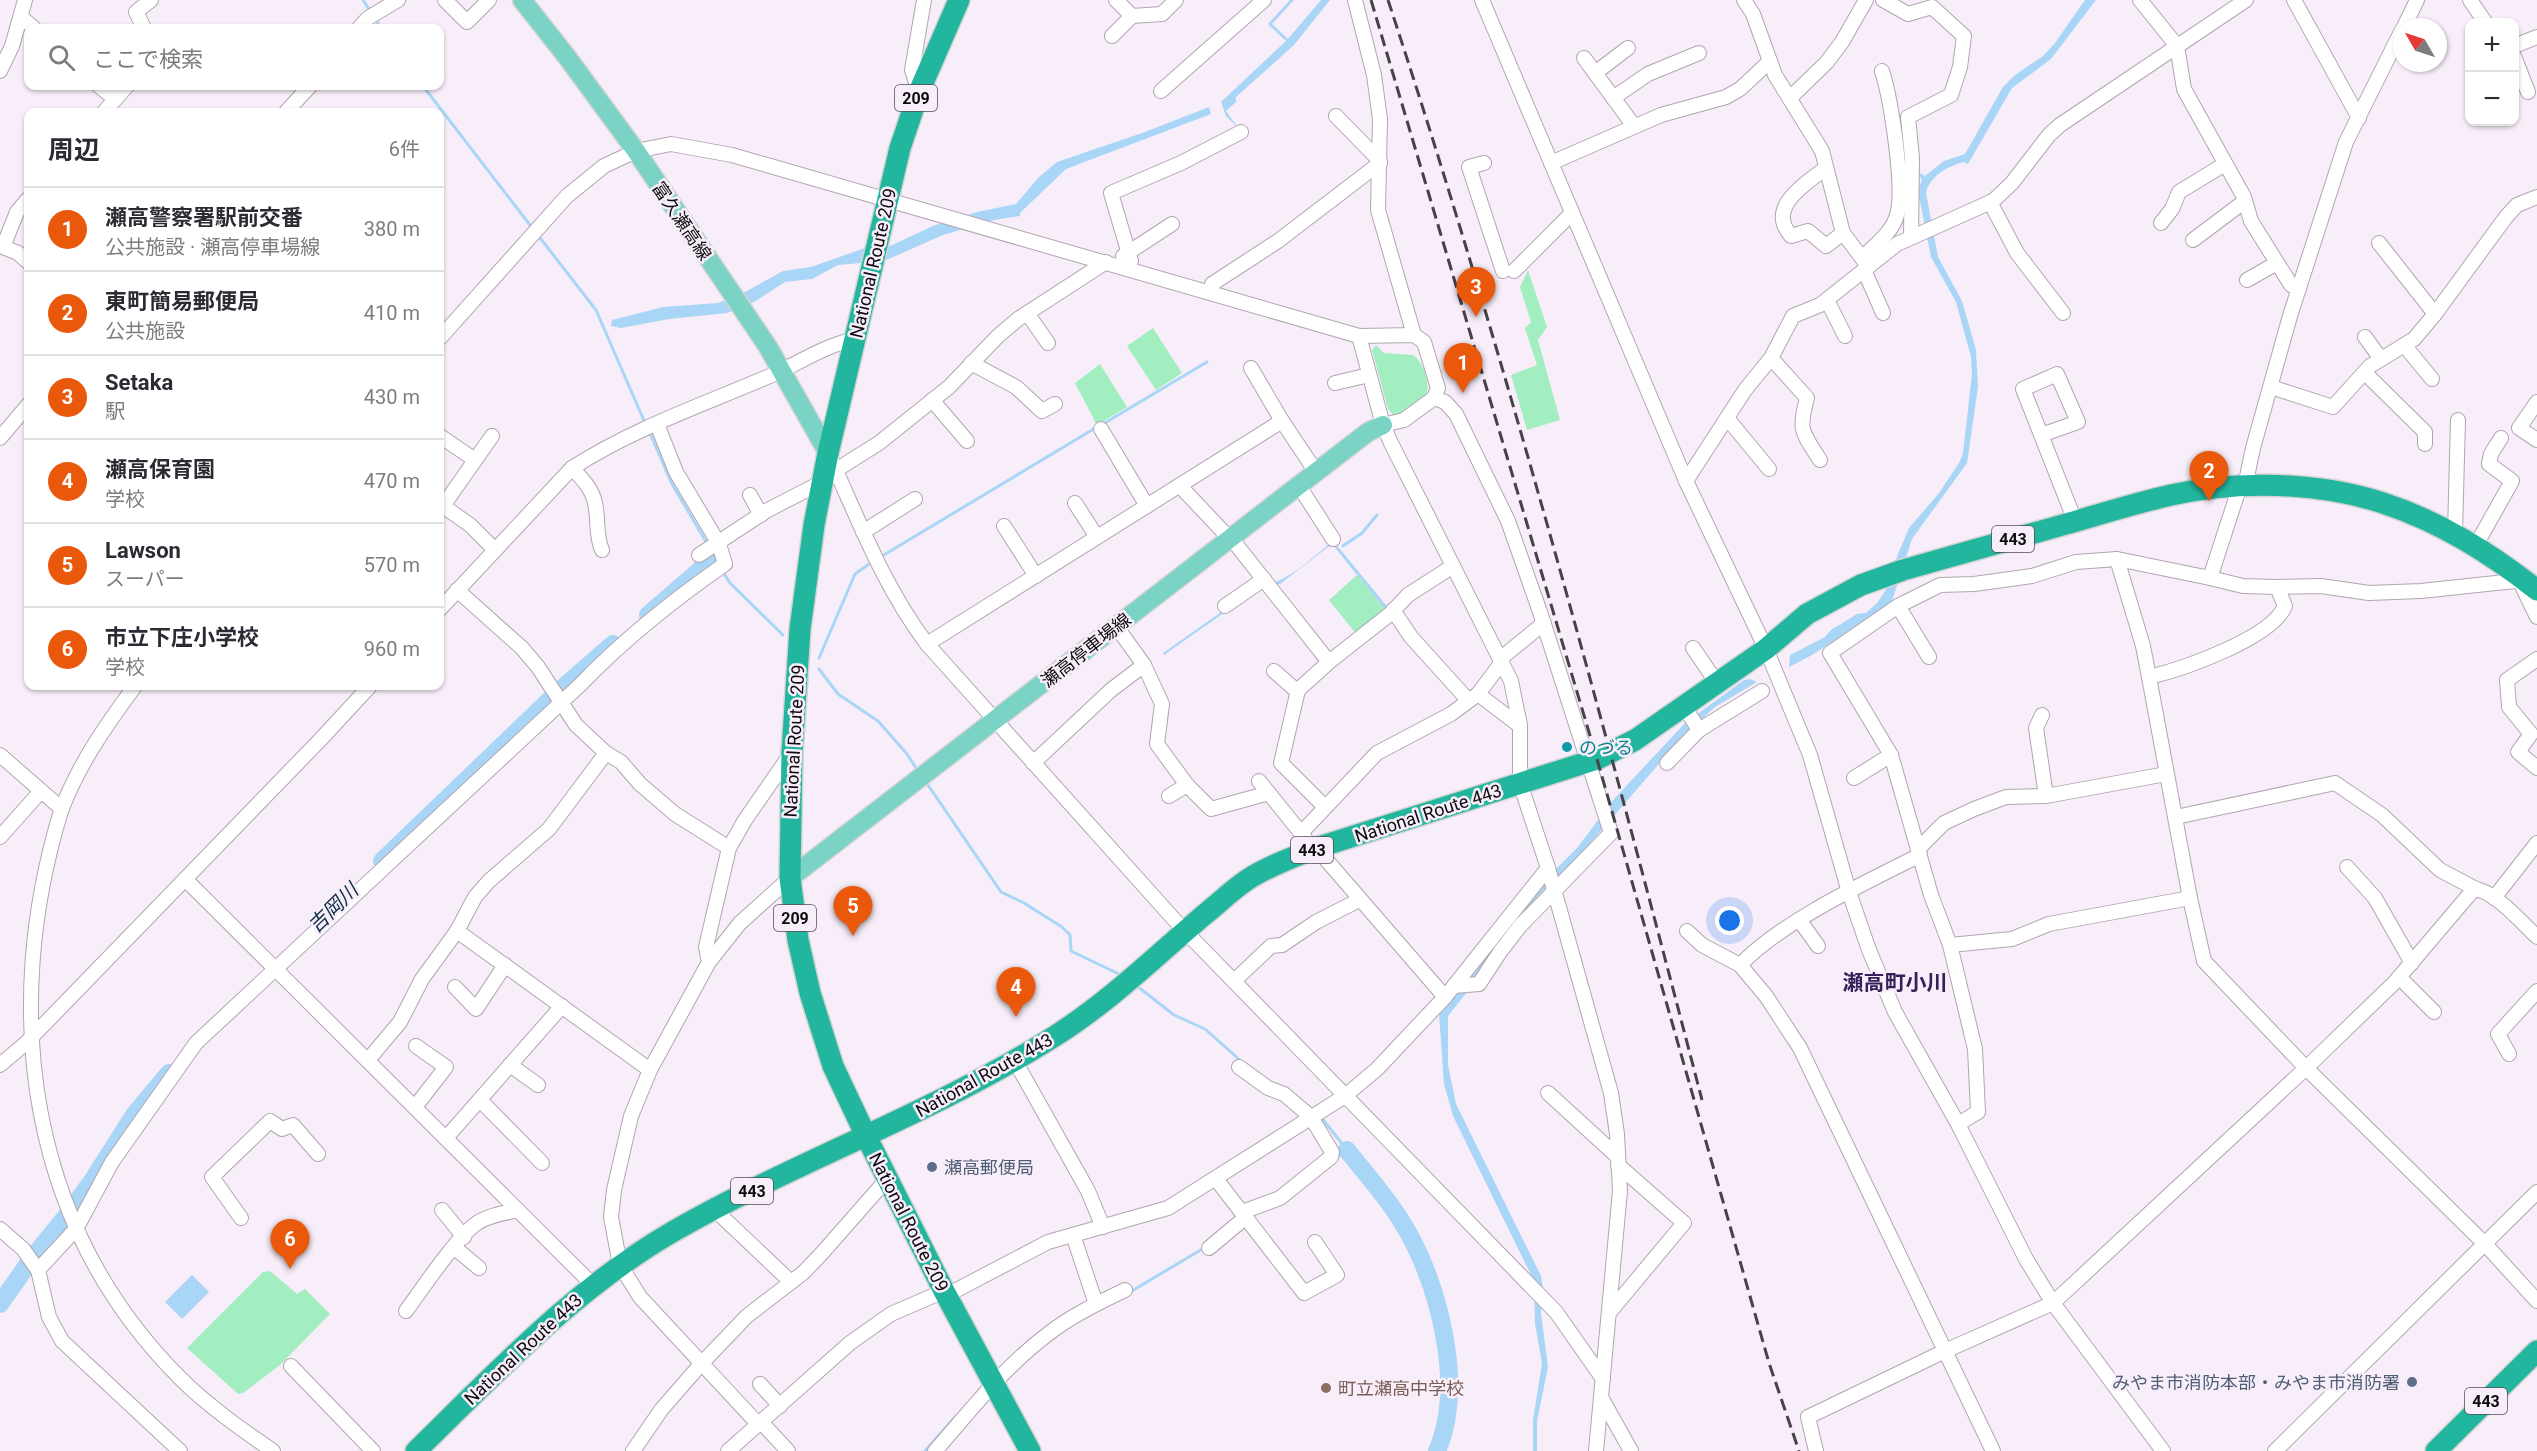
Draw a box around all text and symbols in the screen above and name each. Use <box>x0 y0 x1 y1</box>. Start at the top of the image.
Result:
north arrow <box>2393 18 2447 72</box>
map controls <box>2465 18 2519 126</box>
button: + <box>2465 18 2519 72</box>
search box <box>24 24 444 90</box>
icon: search <box>45 41 78 74</box>
text: ここで検索 <box>93 47 203 72</box>
button: − <box>2465 72 2519 126</box>
road number: 209 <box>895 85 937 111</box>
text: 周辺 <box>48 135 100 165</box>
text: 6件 <box>389 137 420 161</box>
street label: 富久瀬高線 <box>648 178 716 264</box>
street label: National Route 209 <box>846 186 900 340</box>
text: 瀬高警察署駅前交番 <box>105 205 303 230</box>
text: 1 <box>62 217 73 241</box>
text: 380 m <box>364 217 420 241</box>
text: 公共施設 · 瀬高停車場線 <box>105 235 320 259</box>
pin: 3 <box>1456 268 1496 317</box>
text: 東町簡易郵便局 <box>105 289 259 314</box>
text: 2 <box>62 301 73 325</box>
text: 410 m <box>364 301 420 325</box>
text: 公共施設 <box>105 319 185 343</box>
pin: 1 <box>1444 344 1482 393</box>
text: Setaka <box>105 370 173 395</box>
text: 3 <box>62 385 73 409</box>
text: 430 m <box>364 385 420 409</box>
text: 駅 <box>105 399 125 423</box>
pin: 2 <box>2190 452 2228 501</box>
text: 瀬高保育園 <box>105 457 215 482</box>
text: 4 <box>62 469 73 493</box>
text: 470 m <box>364 469 420 493</box>
text: 学校 <box>105 487 145 511</box>
road number: 443 <box>1992 526 2034 552</box>
text: Lawson <box>105 538 181 563</box>
text: 5 <box>62 553 73 577</box>
text: 570 m <box>364 553 420 577</box>
text: スーパー <box>105 567 185 591</box>
street label: 瀬高停車場線 <box>1037 608 1135 692</box>
text: 市立下庄小学校 <box>105 625 259 650</box>
text: 6 <box>62 637 73 661</box>
text: 960 m <box>364 637 420 661</box>
text: 学校 <box>105 655 145 679</box>
street label: National Route 209 <box>780 664 808 818</box>
place label: のづる <box>1579 737 1633 758</box>
marker: のづる <box>1560 740 1574 754</box>
street label: National Route 443 <box>1352 779 1504 847</box>
road number: 443 <box>1291 837 1333 863</box>
water label: 吉岡川 <box>303 877 364 937</box>
pin: 5 <box>834 886 872 936</box>
road number: 209 <box>774 905 816 931</box>
your location <box>1715 906 1744 935</box>
pin: 4 <box>996 968 1036 1017</box>
district label: 瀬高町小川 <box>1843 971 1948 995</box>
street label: National Route 443 <box>912 1029 1056 1121</box>
street label: National Route 209 <box>865 1149 953 1295</box>
place label: 瀬高郵便局 <box>944 1157 1034 1178</box>
marker: 瀬高郵便局 <box>925 1160 939 1174</box>
road number: 443 <box>731 1178 773 1204</box>
pin: 6 <box>270 1220 310 1269</box>
street label: National Route 443 <box>460 1289 586 1409</box>
place label: みやま市消防本部・みやま市消防署 <box>2112 1372 2400 1393</box>
marker: みやま市消防本部・みやま市消防署 <box>2405 1375 2419 1389</box>
place label: 町立瀬高中学校 <box>1338 1378 1464 1399</box>
marker: 町立瀬高中学校 <box>1319 1381 1333 1395</box>
road number: 443 <box>2465 1388 2507 1414</box>

